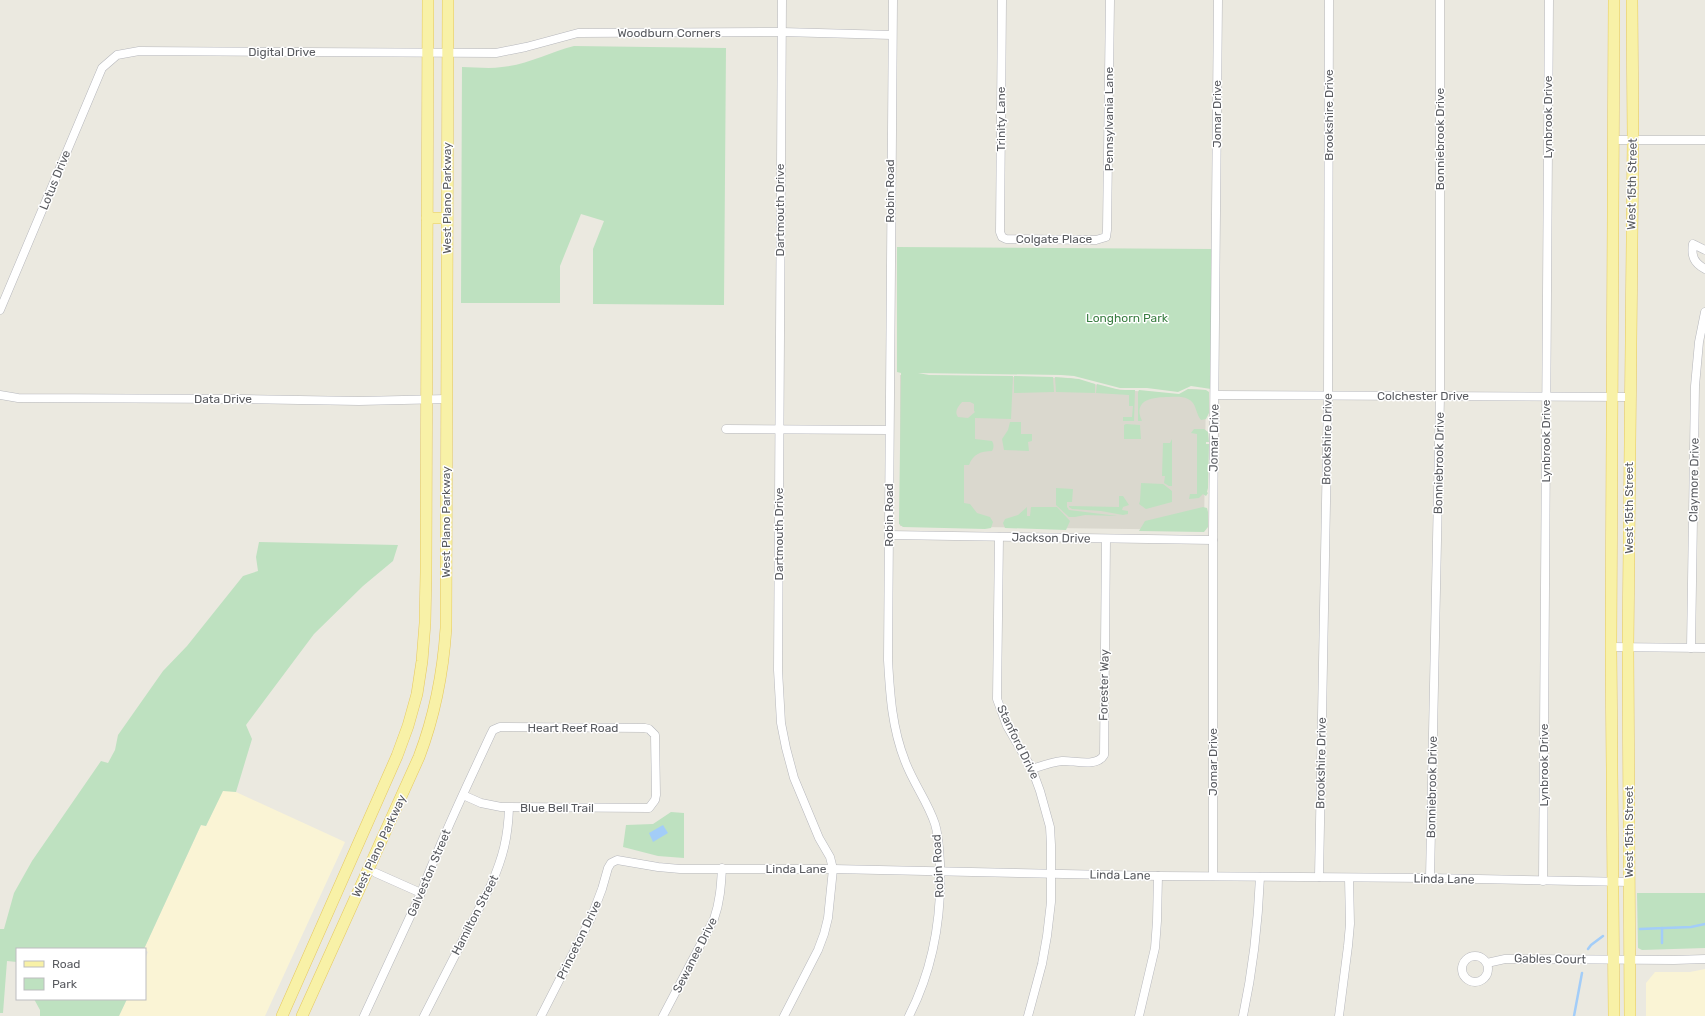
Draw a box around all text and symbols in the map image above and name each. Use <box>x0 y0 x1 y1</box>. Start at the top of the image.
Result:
street label: Woodburn Corners <box>617 26 721 40</box>
street label: Digital Drive <box>248 45 316 59</box>
street label: Pennsylvania Lane <box>1102 66 1116 171</box>
street label: Brookshire Drive <box>1322 69 1336 161</box>
street label: Lynbrook Drive <box>1541 75 1555 158</box>
street label: Jomar Drive <box>1210 80 1224 148</box>
street label: Trinity Lane <box>994 86 1008 151</box>
street label: Bonniebrook Drive <box>1433 88 1447 190</box>
street label: West 15th Street <box>1624 138 1640 230</box>
street label: West Plano Parkway <box>440 142 454 254</box>
street label: Lotus Drive <box>37 148 73 212</box>
street label: Robin Road <box>883 159 897 223</box>
street label: Dartmouth Drive <box>773 163 787 256</box>
street label: Colgate Place <box>1016 232 1093 246</box>
park label: Longhorn Park <box>1086 311 1169 325</box>
street label: Colchester Drive <box>1377 389 1469 403</box>
street label: Data Drive <box>194 392 252 406</box>
street label: Brookshire Drive <box>1319 393 1335 485</box>
street label: Lynbrook Drive <box>1539 399 1553 482</box>
street label: Jomar Drive <box>1206 404 1222 472</box>
street label: Bonniebrook Drive <box>1431 411 1447 514</box>
street label: Claymore Drive <box>1686 437 1702 522</box>
street label: West 15th Street <box>1622 462 1636 554</box>
street label: West Plano Parkway <box>439 466 453 578</box>
street label: Robin Road <box>882 483 896 547</box>
street label: Dartmouth Drive <box>772 487 786 580</box>
street label: Jackson Drive <box>1011 530 1091 546</box>
street label: Forester Way <box>1096 649 1112 721</box>
street label: Stanford Drive <box>994 703 1042 782</box>
street label: Brookshire Drive <box>1313 717 1329 809</box>
street label: Heart Reef Road <box>527 721 619 735</box>
street label: Lynbrook Drive <box>1537 723 1551 806</box>
street label: Jomar Drive <box>1206 728 1220 796</box>
street label: Bonniebrook Drive <box>1424 735 1440 838</box>
street label: West 15th Street <box>1622 786 1636 878</box>
street label: West Plano Parkway <box>349 792 409 900</box>
street label: Blue Bell Trail <box>520 801 594 815</box>
street label: Galveston Street <box>404 827 454 919</box>
street label: Robin Road <box>929 834 947 898</box>
street label: Linda Lane <box>765 862 827 876</box>
street label: Linda Lane <box>1089 867 1151 883</box>
street label: Linda Lane <box>1413 871 1475 887</box>
street label: Hamilton Street <box>449 872 501 957</box>
street label: Princeton Drive <box>554 898 604 982</box>
street label: Sewanee Drive <box>670 915 720 995</box>
legend <box>16 948 146 1000</box>
street label: Gables Court <box>1514 951 1586 967</box>
text: Road <box>52 957 80 971</box>
text: Park <box>52 977 78 991</box>

